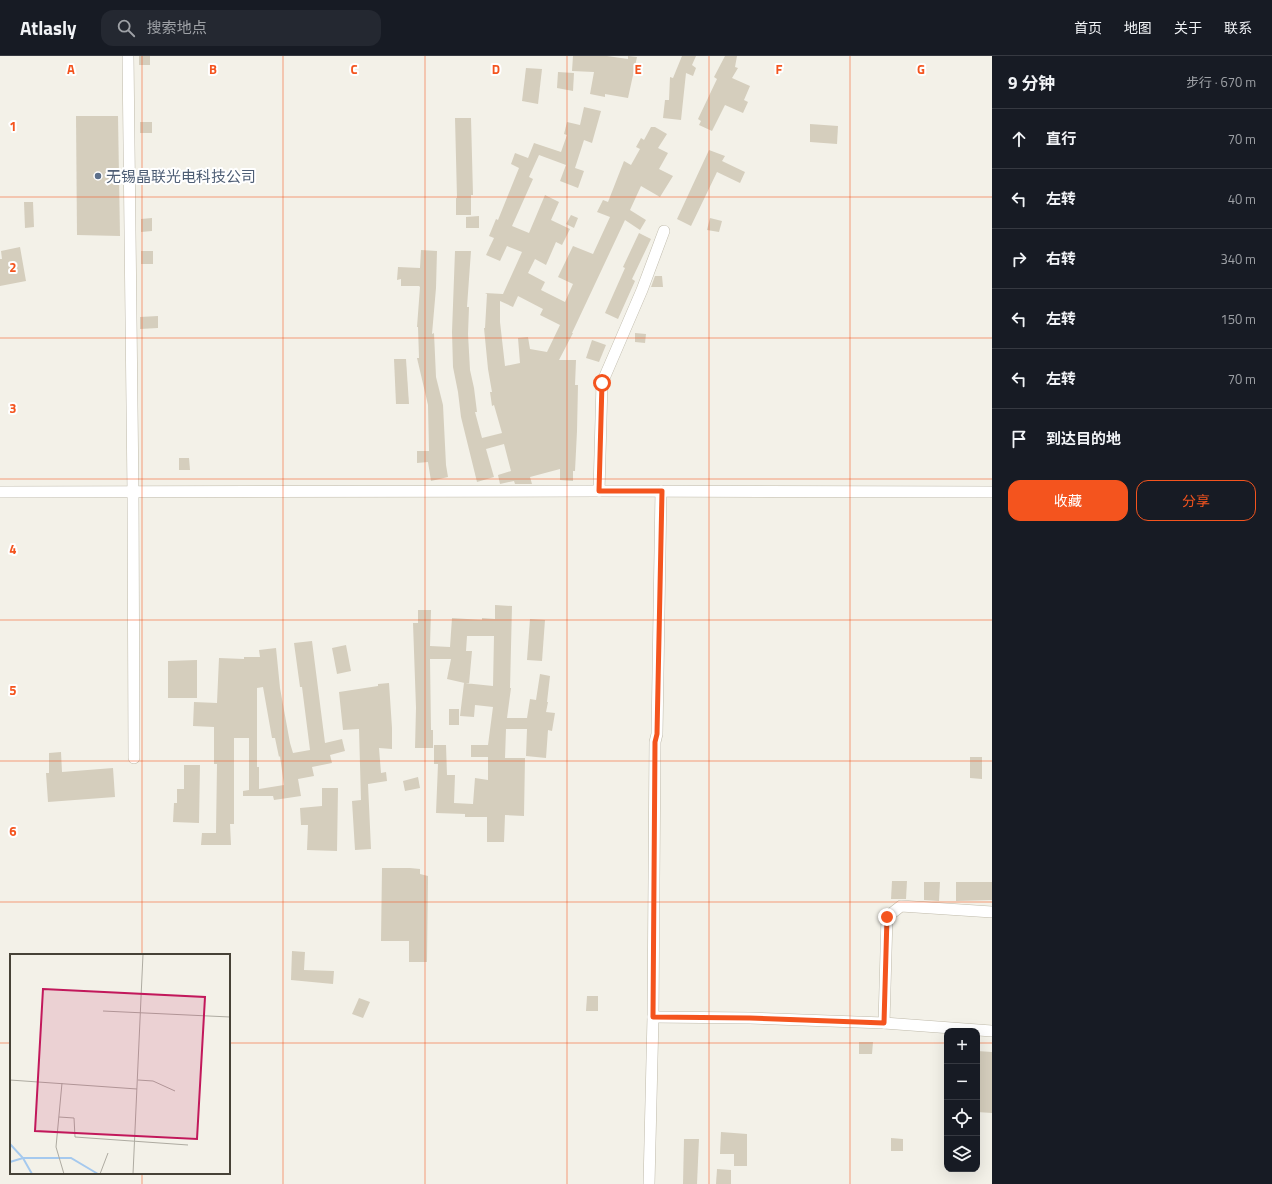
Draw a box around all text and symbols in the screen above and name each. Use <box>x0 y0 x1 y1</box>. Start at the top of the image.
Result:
search box <box>101 10 381 46</box>
text: Atlasly <box>20 13 77 42</box>
text: 搜索地点 <box>147 16 207 39</box>
icon: search <box>115 17 137 39</box>
text: 首页 <box>1074 17 1102 38</box>
text: 地图 <box>1124 17 1152 38</box>
text: 关于 <box>1174 17 1202 38</box>
text: 联系 <box>1224 17 1252 38</box>
text: A <box>67 59 75 79</box>
text: B <box>209 59 217 79</box>
text: C <box>350 59 358 79</box>
text: D <box>492 59 500 79</box>
text: E <box>634 59 642 79</box>
text: F <box>776 59 783 79</box>
text: G <box>917 59 925 79</box>
text: 9 分钟 <box>1008 70 1055 96</box>
text: 步行 · 670 m <box>1186 72 1256 92</box>
text: 1 <box>9 116 17 136</box>
text: 直行 <box>1046 127 1076 150</box>
icon: ahead <box>1008 128 1030 150</box>
text: 70 m <box>1228 129 1256 149</box>
place label: 无锡晶联光电科技公司 <box>106 165 256 188</box>
marker: 无锡晶联光电科技公司 <box>93 171 103 181</box>
text: 左转 <box>1046 187 1076 210</box>
icon: left <box>1008 188 1030 210</box>
text: 40 m <box>1228 189 1256 209</box>
text: 右转 <box>1046 247 1076 270</box>
icon: right <box>1008 248 1030 270</box>
text: 340 m <box>1220 249 1256 269</box>
text: 2 <box>9 257 17 277</box>
text: 左转 <box>1046 307 1076 330</box>
icon: left <box>1008 308 1030 330</box>
text: 150 m <box>1220 309 1256 329</box>
text: 左转 <box>1046 367 1076 390</box>
icon: left <box>1008 368 1030 390</box>
text: 70 m <box>1228 369 1256 389</box>
route start <box>593 374 611 392</box>
text: 3 <box>9 398 17 418</box>
text: 到达目的地 <box>1046 427 1121 450</box>
icon: arrive <box>1008 428 1030 450</box>
button: 收藏 <box>1008 480 1128 521</box>
button: 分享 <box>1136 480 1256 521</box>
text: 4 <box>9 539 17 559</box>
text: 5 <box>9 680 17 700</box>
text: 6 <box>9 821 17 841</box>
route end <box>878 908 896 926</box>
inset map <box>10 954 230 1174</box>
map controls <box>944 1028 980 1172</box>
button: + <box>944 1028 980 1064</box>
button: − <box>944 1064 980 1100</box>
button: locate <box>944 1100 980 1136</box>
button: layers <box>944 1136 980 1172</box>

